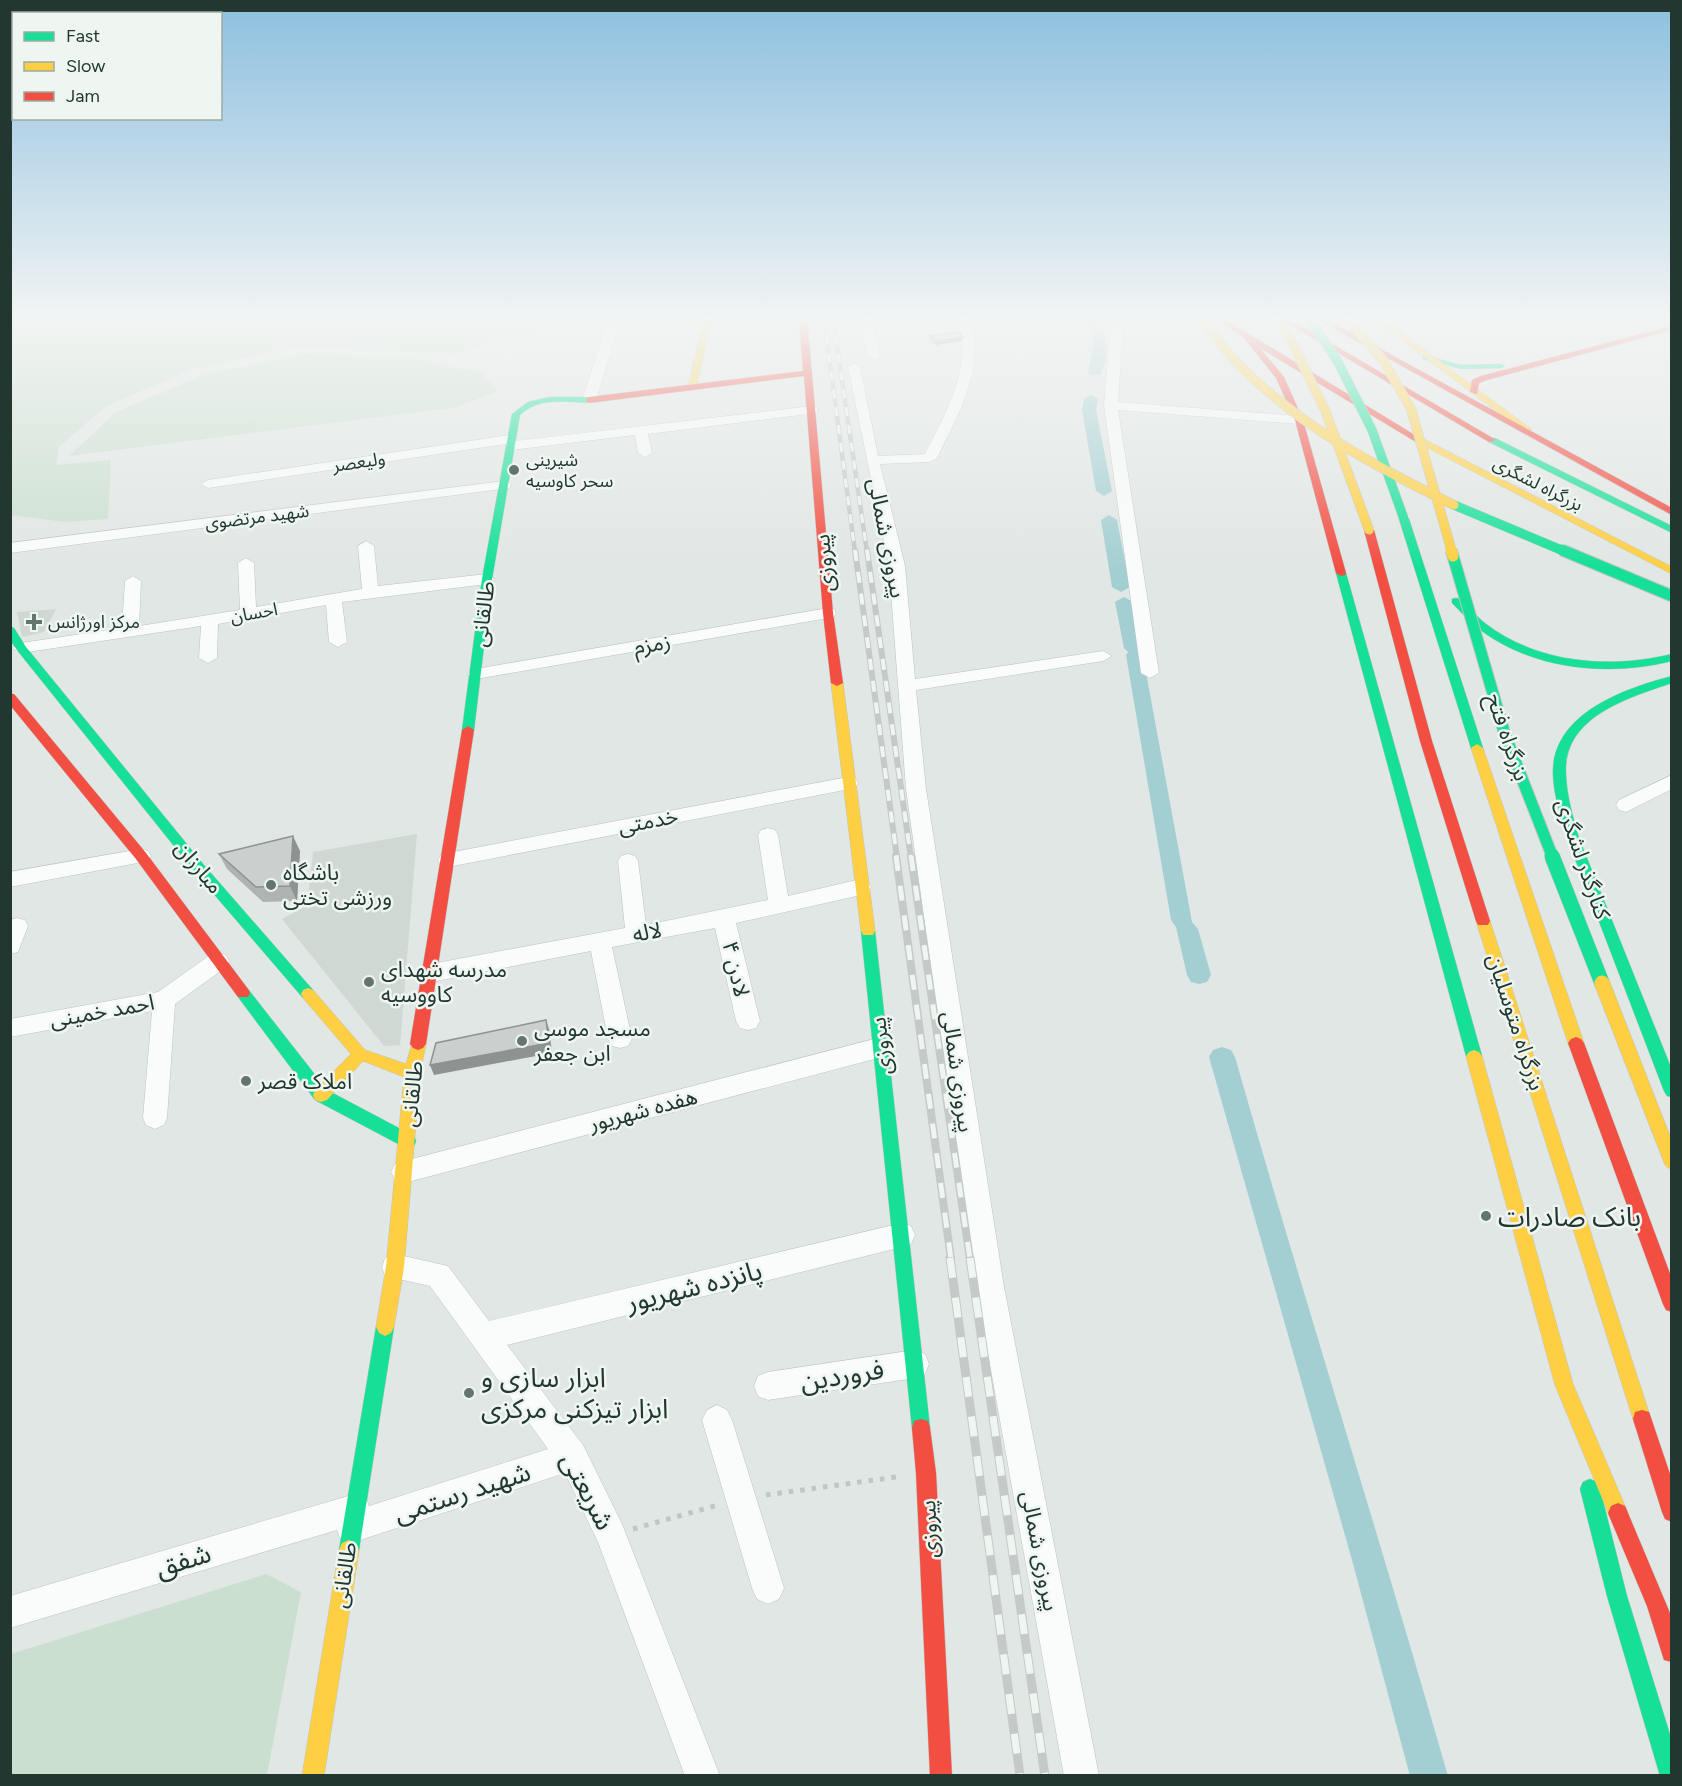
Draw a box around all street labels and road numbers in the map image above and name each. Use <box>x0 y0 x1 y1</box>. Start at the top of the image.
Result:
street label: ولیعصر <box>330 447 387 477</box>
street label: بزرگراه لشگری <box>1489 452 1587 516</box>
street label: پیروزی شمالی <box>861 476 912 601</box>
street label: شهید مرتضوی <box>204 500 310 534</box>
street label: پیروزی <box>808 533 841 593</box>
street label: طالقانی <box>466 579 500 649</box>
street label: احسان <box>229 598 279 628</box>
street label: زمزم <box>631 627 673 663</box>
street label: بزرگراه فتح <box>1478 690 1536 785</box>
street label: کنارگذر لشگری <box>1550 795 1616 924</box>
street label: خدمتی <box>616 802 680 840</box>
street label: مبارزان <box>169 835 229 899</box>
street label: لاله <box>630 916 664 948</box>
street label: لادن ۴ <box>717 938 755 1000</box>
street label: بزرگراه متوسلیان <box>1481 950 1551 1094</box>
street label: احمد خمینی <box>48 989 156 1033</box>
street label: پیروزی شمالی <box>935 1010 980 1134</box>
street label: پیروزی <box>864 1015 899 1076</box>
street label: طالقانی <box>395 1060 429 1128</box>
street label: هفده شهریور <box>585 1083 700 1138</box>
street label: پانزده شهریور <box>622 1253 766 1320</box>
street label: فروردین <box>798 1352 886 1398</box>
street label: شریعتی <box>554 1447 622 1535</box>
street label: شهید رستمی <box>389 1454 535 1530</box>
street label: پیروزی شمالی <box>1014 1489 1065 1614</box>
street label: پیروزی <box>914 1499 945 1559</box>
street label: شفق <box>151 1536 215 1585</box>
street label: طالقانی <box>325 1540 363 1610</box>

